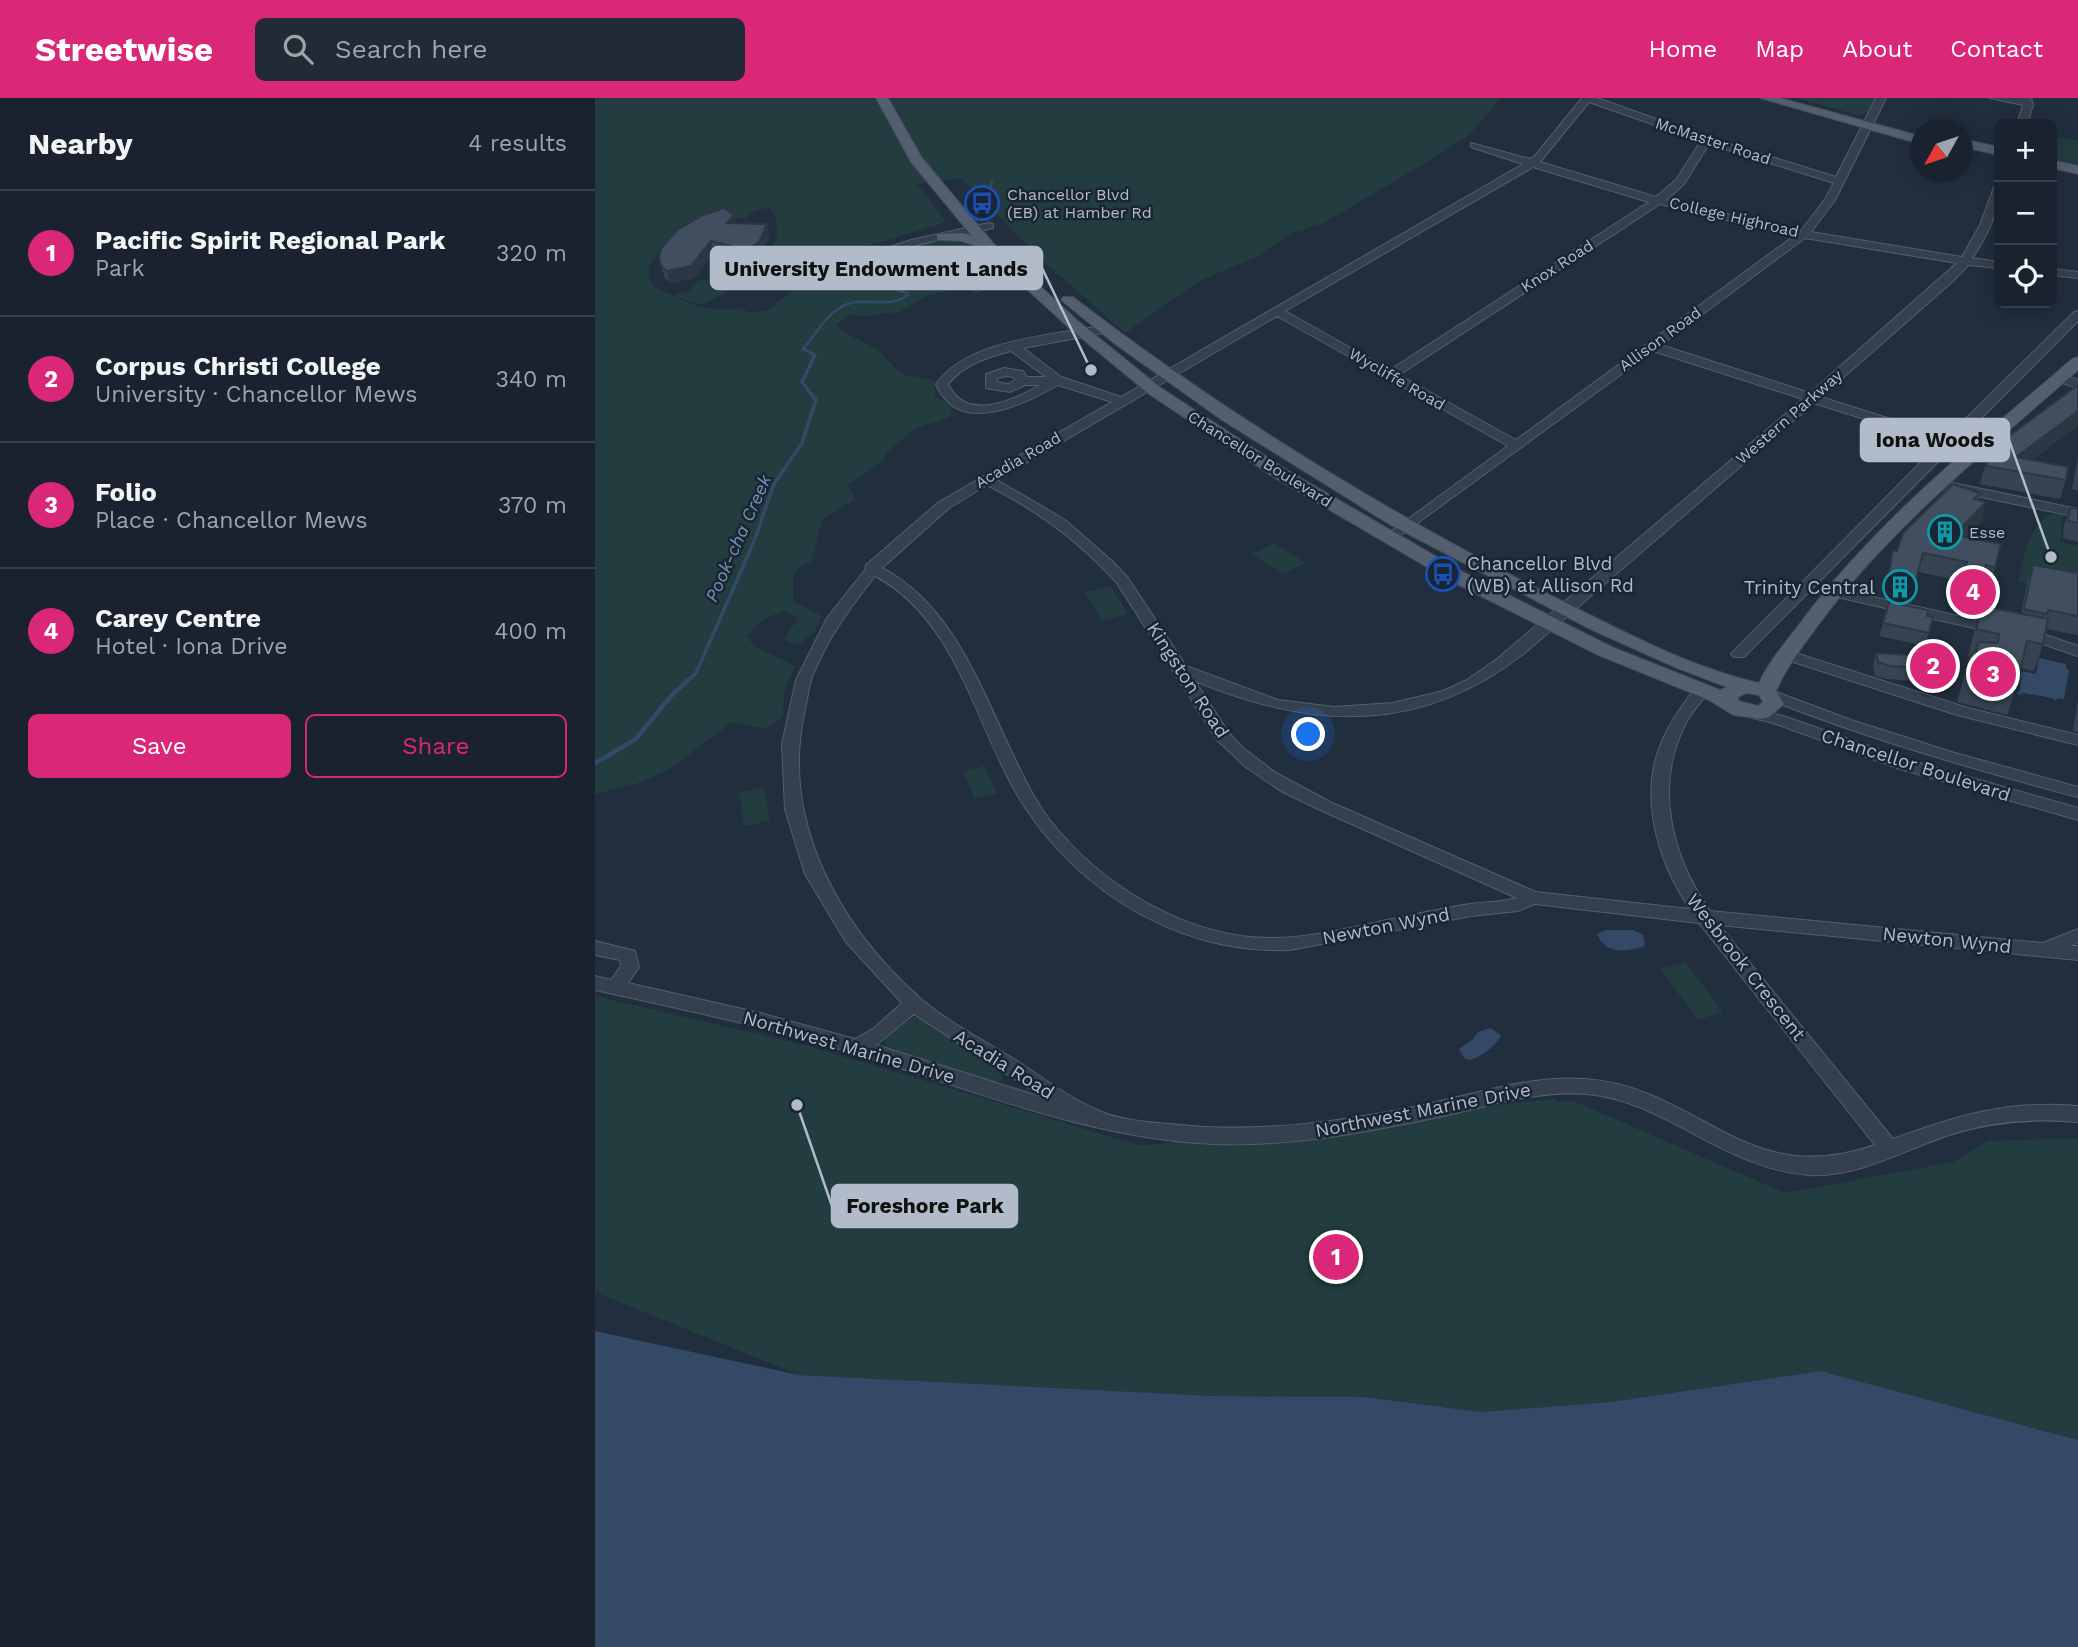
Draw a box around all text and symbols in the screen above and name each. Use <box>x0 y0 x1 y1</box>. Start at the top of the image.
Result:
search box <box>255 18 745 81</box>
text: Streetwise <box>35 30 213 69</box>
icon: search <box>279 30 317 68</box>
text: Search here <box>335 34 487 64</box>
text: Home <box>1649 35 1717 63</box>
text: Map <box>1755 35 1804 63</box>
text: About <box>1842 35 1912 63</box>
text: Contact <box>1950 35 2043 63</box>
street label: McMaster Road <box>1653 113 1773 169</box>
north arrow <box>1910 119 1973 182</box>
map controls <box>1994 119 2057 308</box>
button: + <box>1994 119 2057 182</box>
text: Nearby <box>28 126 133 161</box>
text: 4 results <box>468 130 567 157</box>
button: − <box>1994 182 2057 245</box>
bus stop icon: Chancellor Blvd (EB) at Hamber Rd <box>963 184 1001 222</box>
place label: Chancellor Blvd (EB) at Hamber Rd <box>1007 185 1152 222</box>
street label: College Highroad <box>1667 193 1801 241</box>
text: Pacific Spirit Regional Park <box>95 225 445 255</box>
street label: Knox Road <box>1517 236 1597 296</box>
text: 1 <box>46 240 56 267</box>
text: 320 m <box>496 240 567 267</box>
button: locate <box>1994 245 2057 308</box>
callout: University Endowment Lands <box>711 247 1042 289</box>
text: Park <box>95 255 144 282</box>
text: University Endowment Lands <box>724 256 1028 281</box>
street label: Allison Road <box>1615 303 1705 375</box>
street label: Wycliffe Road <box>1346 344 1448 414</box>
text: Corpus Christi College <box>95 351 381 381</box>
street label: Western Parkway <box>1732 365 1847 468</box>
text: 2 <box>44 366 58 393</box>
text: 340 m <box>495 366 567 393</box>
text: University · Chancellor Mews <box>95 381 417 408</box>
street label: Chancellor Boulevard <box>1184 407 1336 511</box>
callout: Iona Woods <box>1861 419 2009 461</box>
text: Iona Woods <box>1875 427 1995 452</box>
street label: Acadia Road <box>972 428 1064 492</box>
water label: Pook-cha Creek <box>701 470 776 605</box>
text: Folio <box>95 477 157 507</box>
text: 3 <box>44 492 58 519</box>
text: 370 m <box>498 492 567 519</box>
text: Place · Chancellor Mews <box>95 507 368 534</box>
building icon: Esse <box>1926 513 1964 551</box>
place label: Esse <box>1969 523 2005 542</box>
place label: Chancellor Blvd (WB) at Allison Rd <box>1467 552 1634 597</box>
bus stop icon: Chancellor Blvd (WB) at Allison Rd <box>1424 555 1462 593</box>
pin: 4 <box>1950 566 1996 618</box>
building icon: Trinity Central <box>1881 568 1919 606</box>
place label: Trinity Central <box>1744 576 1875 599</box>
text: Carey Centre <box>95 603 261 633</box>
text: 4 <box>44 618 58 645</box>
text: 400 m <box>495 618 567 645</box>
street label: Kingston Road <box>1142 618 1234 742</box>
text: Hotel · Iona Drive <box>95 633 288 660</box>
pin: 2 <box>1910 640 1956 692</box>
pin: 3 <box>1970 648 2016 700</box>
button: Save <box>28 714 291 778</box>
button: Share <box>305 714 567 778</box>
your location <box>1291 717 1325 751</box>
street label: Chancellor Boulevard <box>1819 724 2013 806</box>
street label: Wesbrook Crescent <box>1681 889 1811 1045</box>
street label: Newton Wynd <box>1320 902 1452 950</box>
street label: Newton Wynd <box>1882 922 2012 958</box>
street label: Northwest Marine Drive <box>741 1006 957 1088</box>
street label: Acadia Road <box>950 1024 1058 1104</box>
street label: Northwest Marine Drive <box>1313 1078 1533 1142</box>
callout: Foreshore Park <box>832 1185 1017 1227</box>
text: Foreshore Park <box>846 1193 1005 1218</box>
pin: 1 <box>1313 1231 1359 1283</box>

